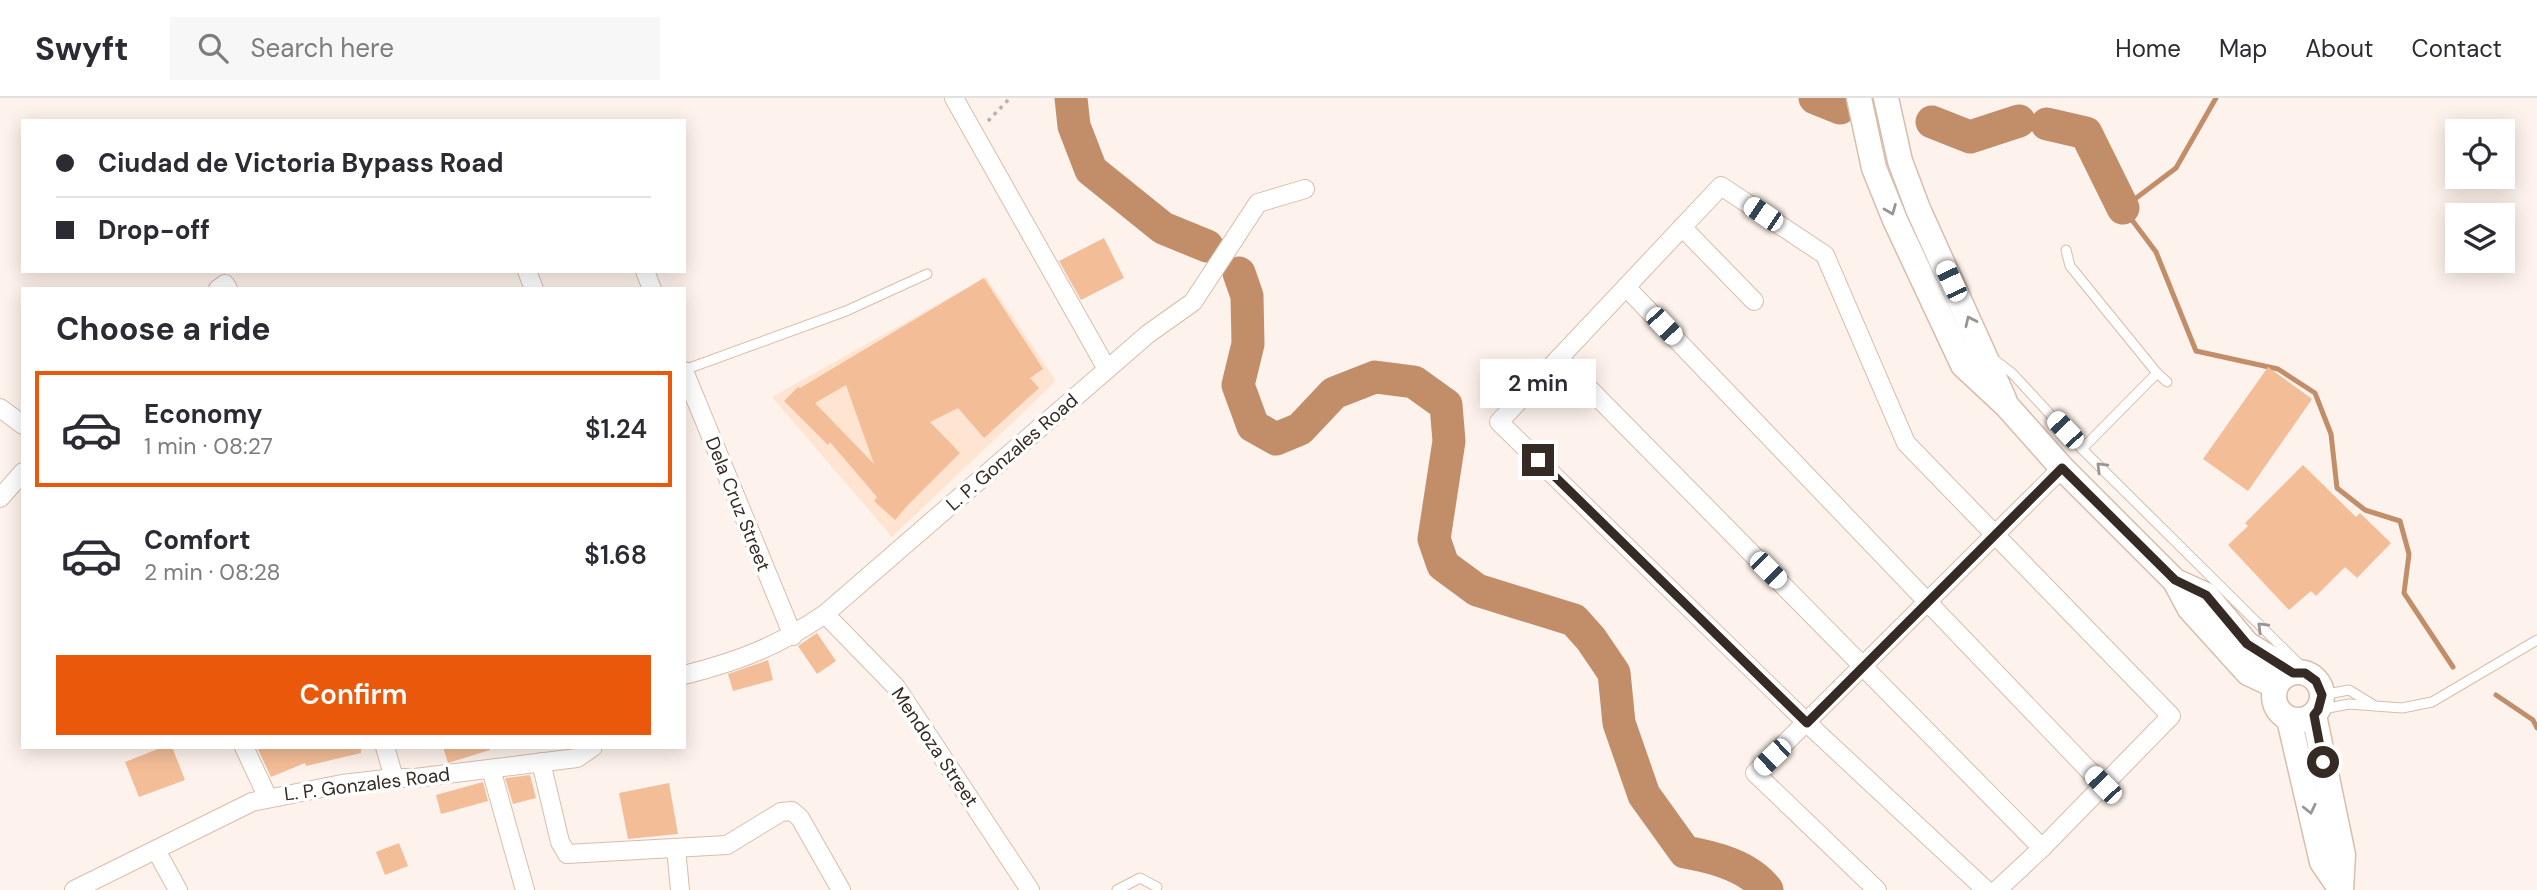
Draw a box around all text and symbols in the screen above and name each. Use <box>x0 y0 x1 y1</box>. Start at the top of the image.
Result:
search box <box>170 17 660 80</box>
text: Swyft <box>35 27 128 70</box>
icon: search <box>194 29 232 67</box>
text: Search here <box>250 31 394 65</box>
text: Home <box>2115 33 2181 64</box>
text: Map <box>2219 33 2267 64</box>
text: About <box>2305 33 2374 64</box>
text: Contact <box>2412 33 2502 64</box>
map controls <box>2445 119 2515 273</box>
button: locate <box>2445 119 2515 189</box>
text: Ciudad de Victoria Bypass Road <box>98 146 504 180</box>
car <box>1740 194 1787 234</box>
one-way arrow <box>1883 203 1897 215</box>
button: layers <box>2445 203 2515 273</box>
text: Drop-off <box>98 213 210 247</box>
car <box>1933 258 1970 304</box>
car <box>1642 303 1687 349</box>
text: Choose a ride <box>56 308 271 350</box>
one-way arrow <box>1964 316 1978 328</box>
callout: 2 min <box>1480 358 1596 408</box>
text: 2 min <box>1508 368 1568 398</box>
street label: L. P. Gonzales Road <box>941 388 1083 516</box>
text: Economy <box>144 397 262 431</box>
icon: car <box>60 398 123 461</box>
car <box>2043 407 2088 453</box>
text: $1.24 <box>585 412 647 446</box>
text: 1 min · 08:27 <box>144 431 273 461</box>
street label: Dela Cruz Street <box>700 433 776 575</box>
route end <box>1522 444 1554 476</box>
one-way arrow <box>2096 462 2109 475</box>
text: Comfort <box>144 523 250 557</box>
icon: car <box>60 524 123 587</box>
text: $1.68 <box>584 538 647 572</box>
car <box>1746 548 1791 592</box>
text: 2 min · 08:28 <box>144 557 281 587</box>
one-way arrow <box>2257 623 2270 636</box>
button: Confirm <box>56 655 651 735</box>
street label: Mendoza Street <box>886 682 984 812</box>
car <box>1750 735 1795 779</box>
route start <box>2307 746 2339 778</box>
street label: L. P. Gonzales Road <box>283 761 451 807</box>
car <box>2081 763 2126 807</box>
one-way arrow <box>2301 803 2316 815</box>

